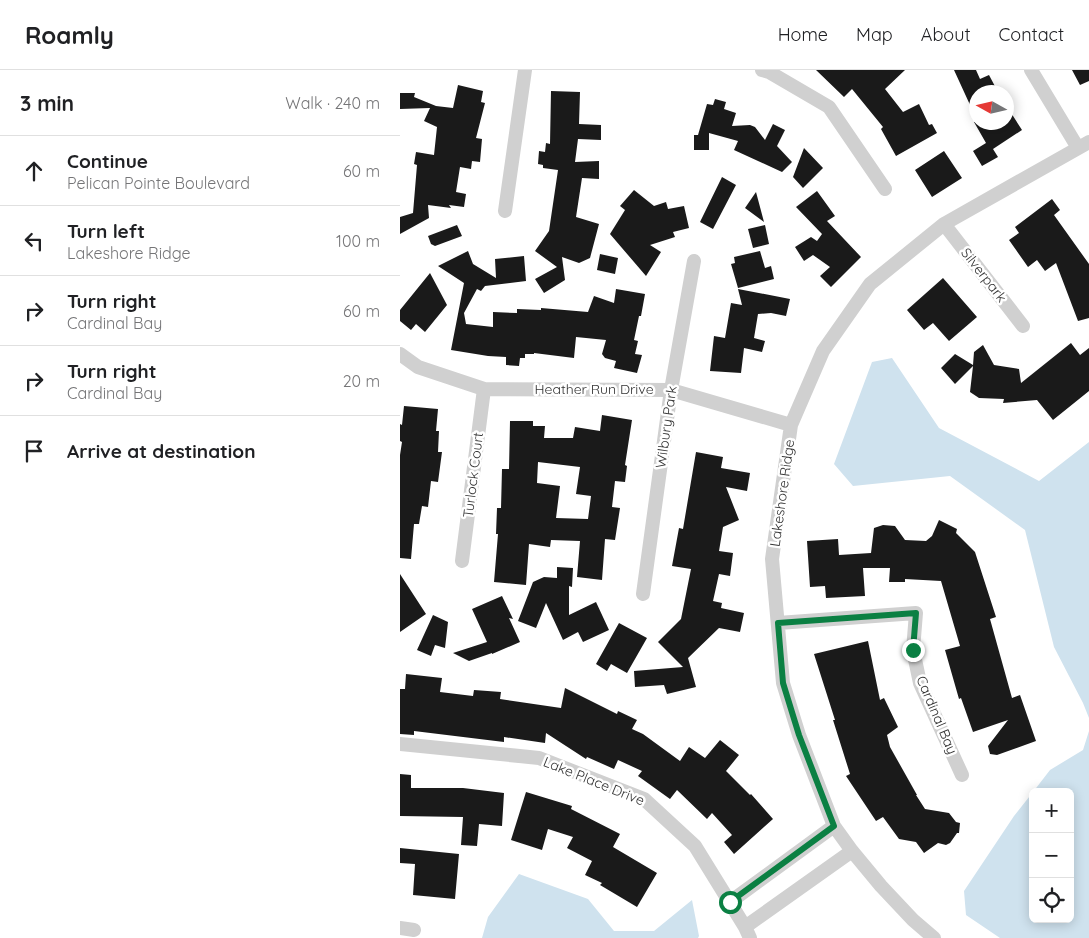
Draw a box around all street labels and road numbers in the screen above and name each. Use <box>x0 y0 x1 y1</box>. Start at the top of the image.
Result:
street label: Silverpark <box>957 244 1011 306</box>
street label: Heather Run Drive <box>534 380 654 398</box>
street label: Wilbury Park <box>651 385 681 469</box>
street label: Turlock Court <box>459 431 487 519</box>
street label: Lakeshore Ridge <box>766 438 798 548</box>
street label: Cardinal Bay <box>912 673 962 757</box>
street label: Lake Place Drive <box>541 753 647 810</box>

